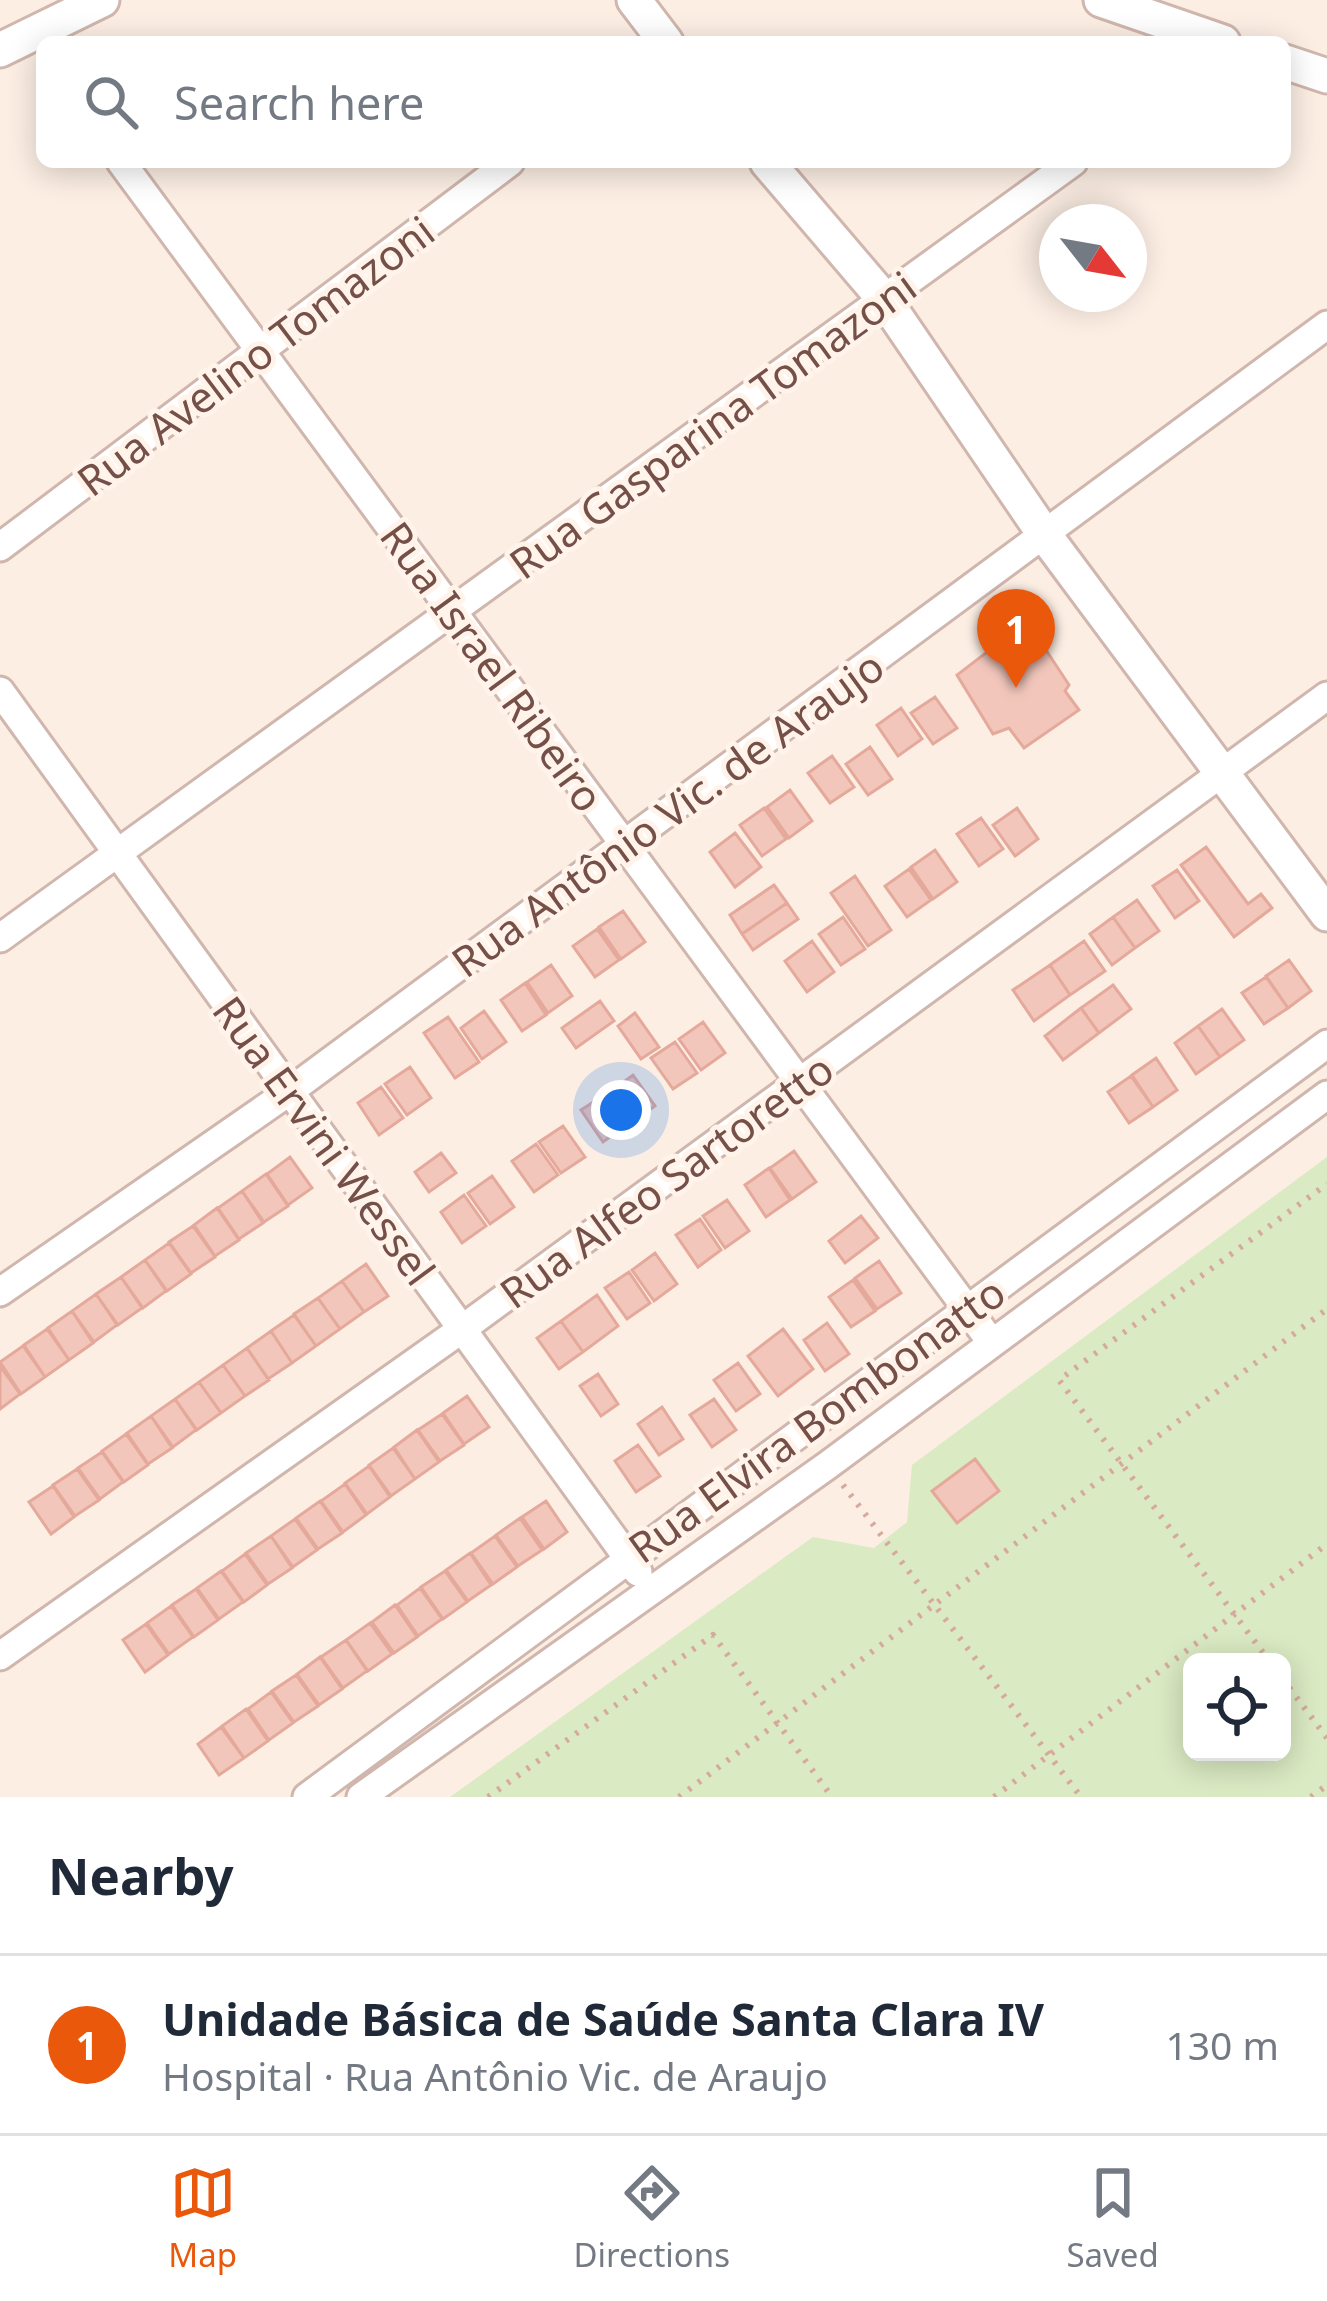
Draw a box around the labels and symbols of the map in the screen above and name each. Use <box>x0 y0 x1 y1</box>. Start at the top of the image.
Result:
street label: Rua Avelino Tomazoni <box>65 202 445 508</box>
north arrow <box>1039 204 1147 312</box>
street label: Rua Gasparina Tomazoni <box>497 257 927 591</box>
street label: Rua Israel Ribeiro <box>368 509 618 823</box>
pin: 1 <box>977 589 1055 688</box>
street label: Rua Antônio Vic. de Araujo <box>440 637 894 989</box>
street label: Rua Ervini Wessel <box>201 984 449 1296</box>
street label: Rua Alfeo Sartoretto <box>488 1040 844 1320</box>
your location <box>591 1080 651 1140</box>
street label: Rua Elvira Bombonatto <box>616 1263 1016 1575</box>

